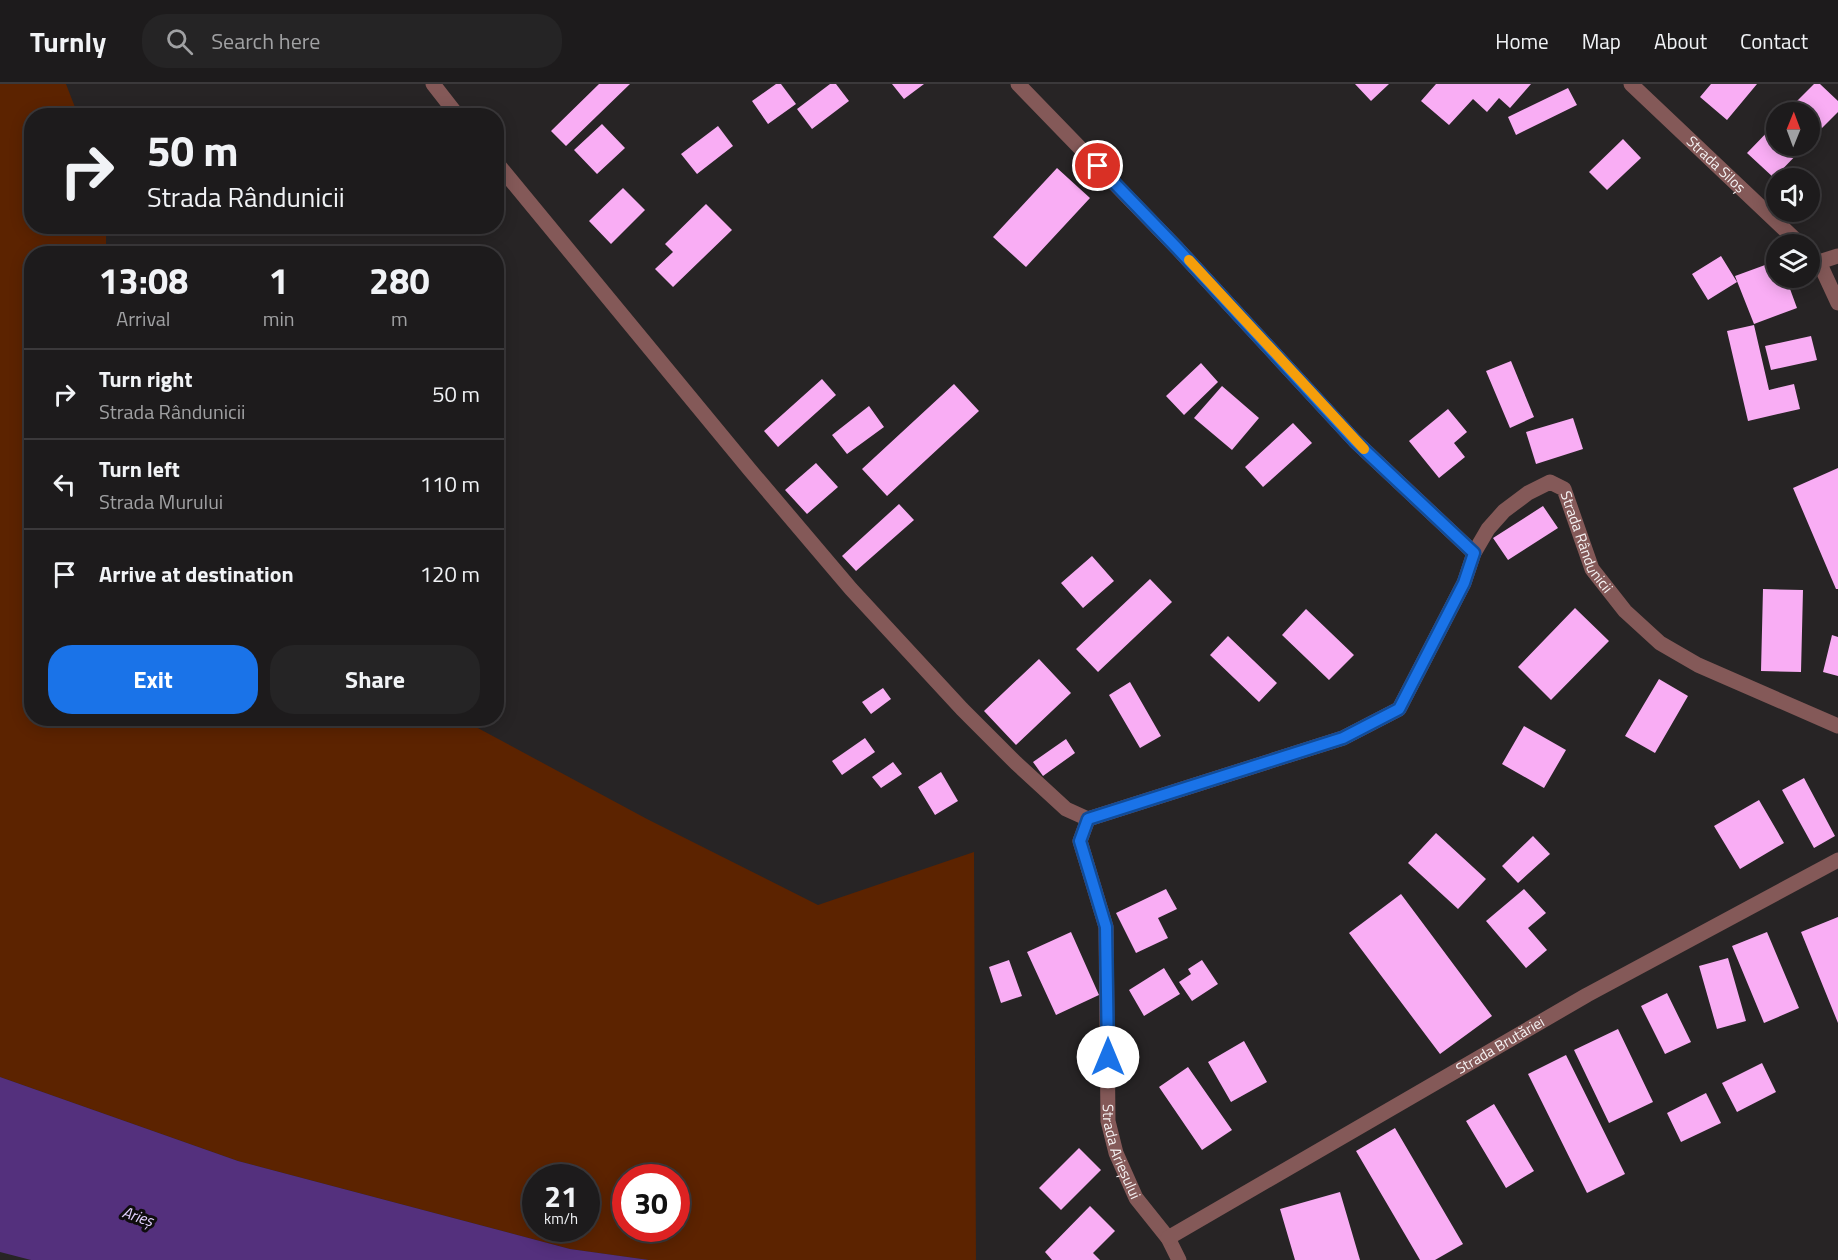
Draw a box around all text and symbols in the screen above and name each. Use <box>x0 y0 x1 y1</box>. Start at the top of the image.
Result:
search box <box>142 14 562 68</box>
text: Turnly <box>30 20 106 63</box>
text: Search here <box>211 24 320 58</box>
icon: search <box>163 25 196 58</box>
text: Home <box>1495 25 1549 57</box>
text: Map <box>1582 25 1621 57</box>
text: About <box>1654 25 1707 57</box>
text: Contact <box>1740 25 1808 57</box>
north arrow <box>1766 102 1820 156</box>
map controls <box>1766 102 1820 288</box>
text: 50 m <box>147 118 239 182</box>
street label: Strada Siloș <box>1681 130 1751 198</box>
icon: right <box>48 132 126 210</box>
pin <box>1072 140 1123 191</box>
icon: arrive <box>1081 149 1114 182</box>
button: sound <box>1766 168 1820 222</box>
text: Strada Rândunicii <box>147 176 345 217</box>
button: layers <box>1766 234 1820 288</box>
text: 13:08 <box>98 253 188 308</box>
text: 1 <box>269 253 289 308</box>
text: 280 <box>369 253 430 308</box>
text: Arrival <box>116 303 171 334</box>
text: min <box>263 303 295 334</box>
text: m <box>391 303 408 334</box>
text: Turn right <box>99 362 193 396</box>
text: 50 m <box>432 377 480 411</box>
icon: right <box>48 378 81 411</box>
text: Strada Rândunicii <box>99 396 246 427</box>
text: Turn left <box>99 452 180 486</box>
text: 110 m <box>420 467 480 501</box>
icon: left <box>48 468 81 501</box>
text: Strada Murului <box>99 486 223 517</box>
street label: Strada Rândunicii <box>1555 488 1619 598</box>
text: Arrive at destination <box>99 557 294 591</box>
text: 120 m <box>420 557 480 591</box>
icon: arrive <box>48 558 81 591</box>
button: Exit <box>48 645 258 714</box>
button: Share <box>270 645 480 714</box>
street label: Strada Brutăriei <box>1451 1010 1549 1080</box>
position arrow <box>1076 1025 1140 1089</box>
street label: Strada Arieșului <box>1097 1104 1147 1203</box>
speed limit sign: 30 <box>612 1164 690 1242</box>
text: 21 <box>544 1173 578 1219</box>
water label: Arieș <box>119 1200 158 1233</box>
text: km/h <box>544 1207 578 1230</box>

